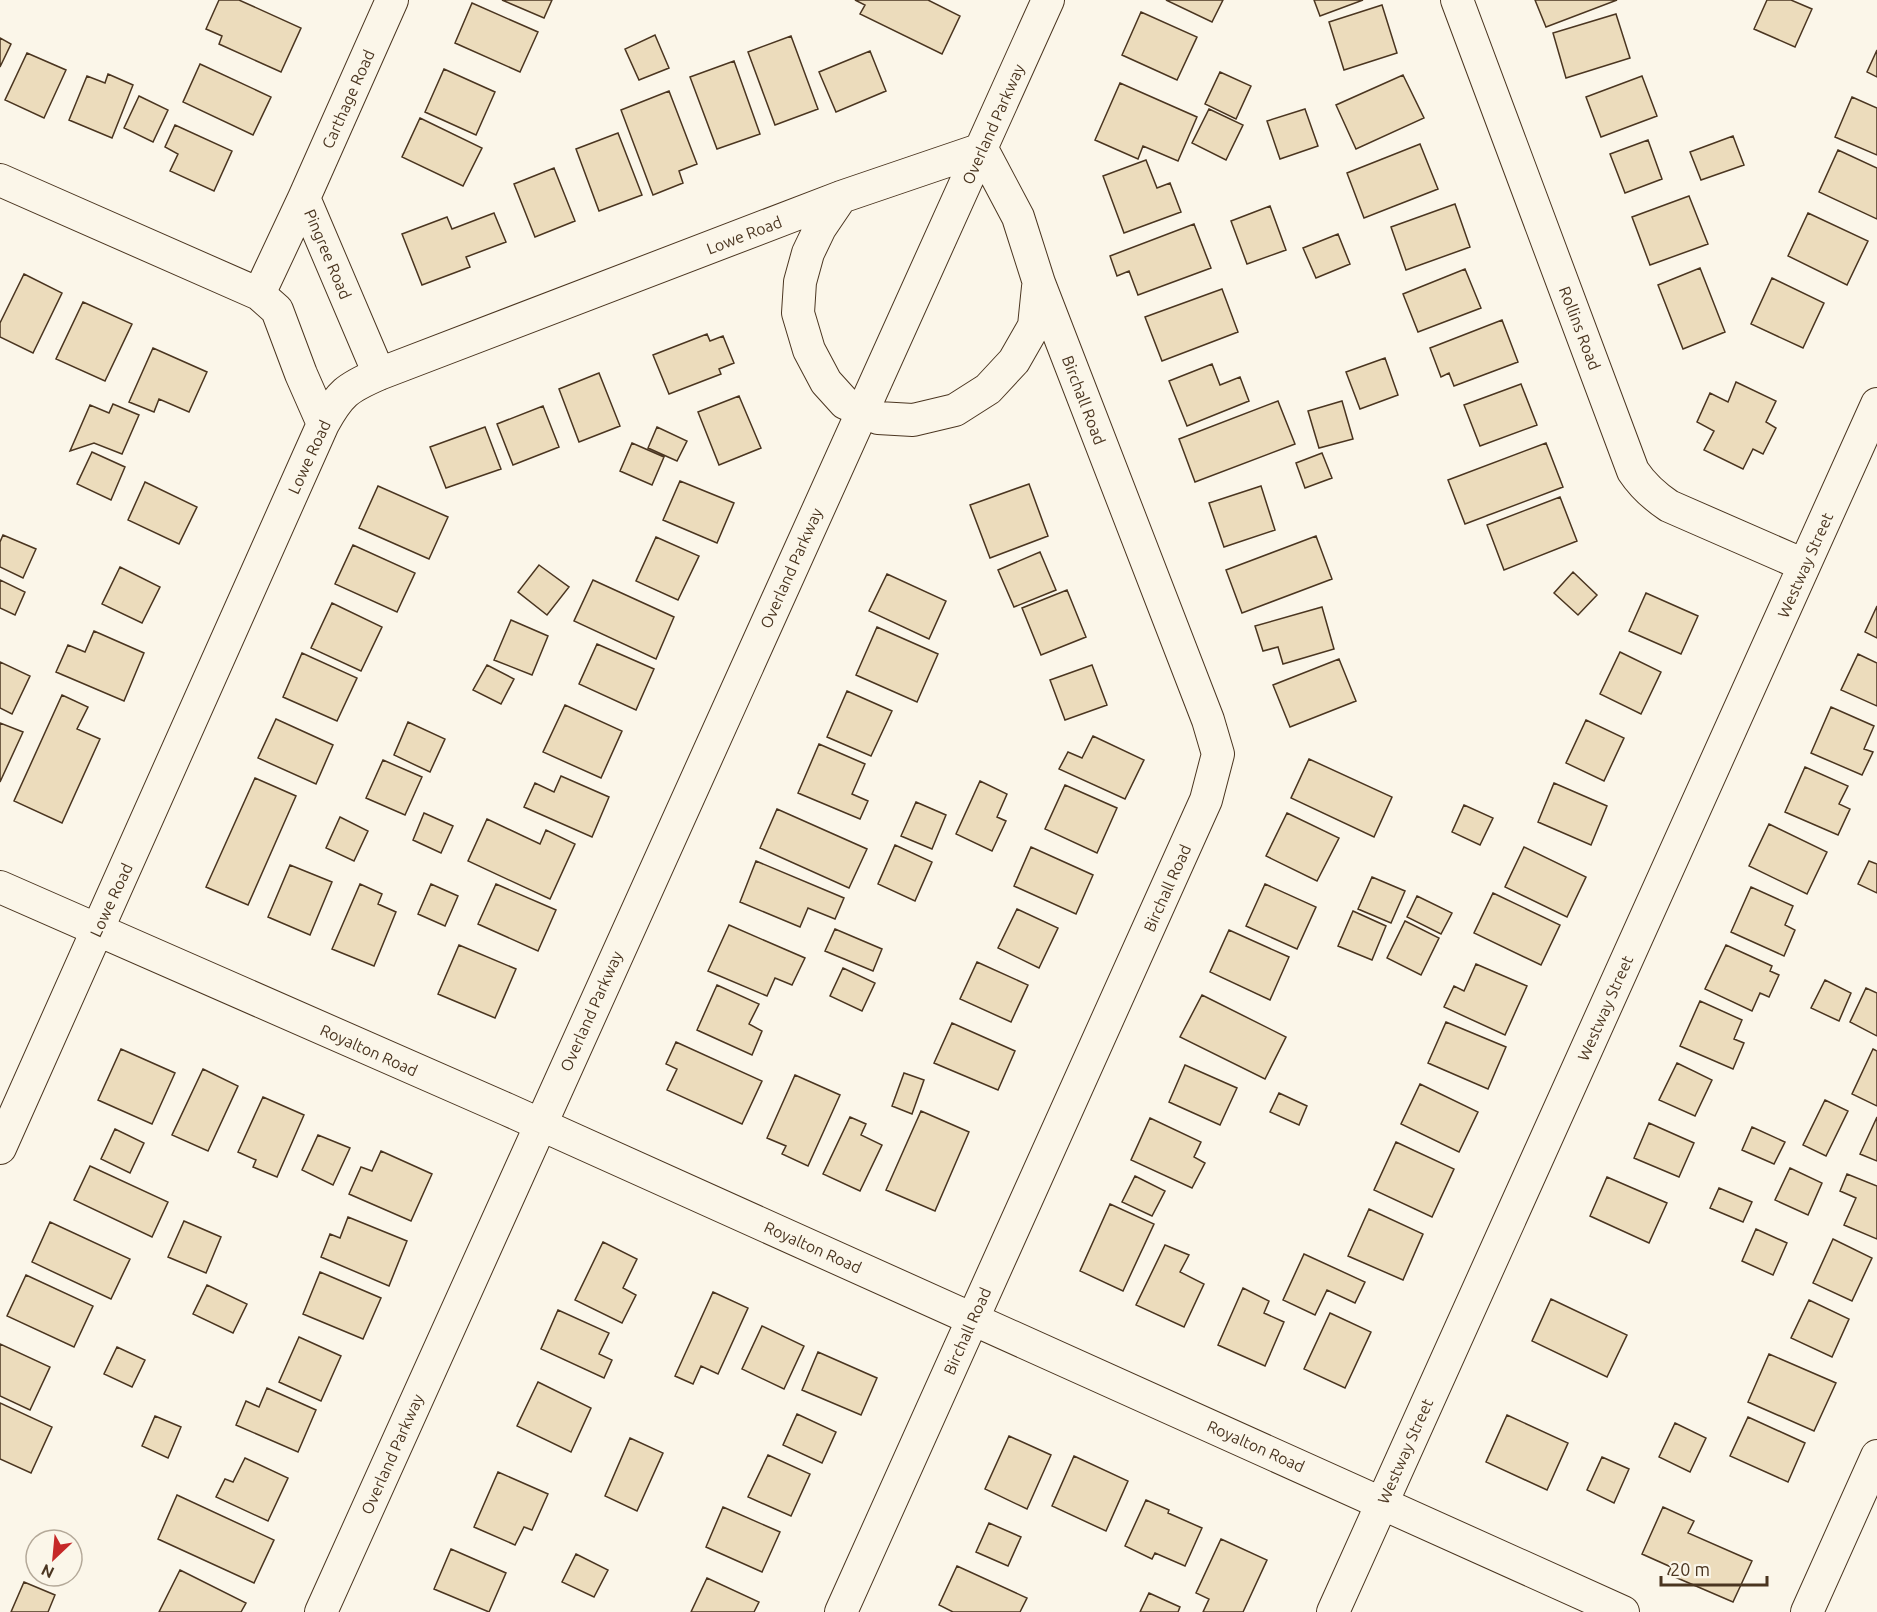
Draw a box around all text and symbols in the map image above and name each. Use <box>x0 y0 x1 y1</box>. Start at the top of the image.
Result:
street label: Carthage Road <box>318 47 378 151</box>
street label: Overland Parkway <box>958 61 1028 187</box>
street label: Pingree Road <box>301 206 355 302</box>
street label: Lowe Road <box>704 212 784 258</box>
street label: Rollins Road <box>1556 284 1604 372</box>
street label: Birchall Road <box>1059 353 1109 447</box>
street label: Lowe Road <box>284 417 334 497</box>
street label: Overland Parkway <box>756 505 826 631</box>
street label: Westway Street <box>1774 509 1837 620</box>
street label: Birchall Road <box>1140 841 1194 935</box>
street label: Lowe Road <box>86 860 136 940</box>
street label: Overland Parkway <box>556 948 626 1074</box>
street label: Westway Street <box>1574 952 1637 1063</box>
street label: Royalton Road <box>318 1020 420 1080</box>
street label: Royalton Road <box>762 1217 864 1277</box>
street label: Birchall Road <box>940 1284 994 1378</box>
street label: Overland Parkway <box>357 1391 427 1517</box>
street label: Westway Street <box>1374 1395 1437 1506</box>
street label: Royalton Road <box>1205 1416 1307 1476</box>
north arrow <box>24 1528 84 1588</box>
scale bar <box>1661 1549 1768 1587</box>
text: 20 m <box>1670 1559 1710 1579</box>
text: N <box>38 1561 57 1582</box>

